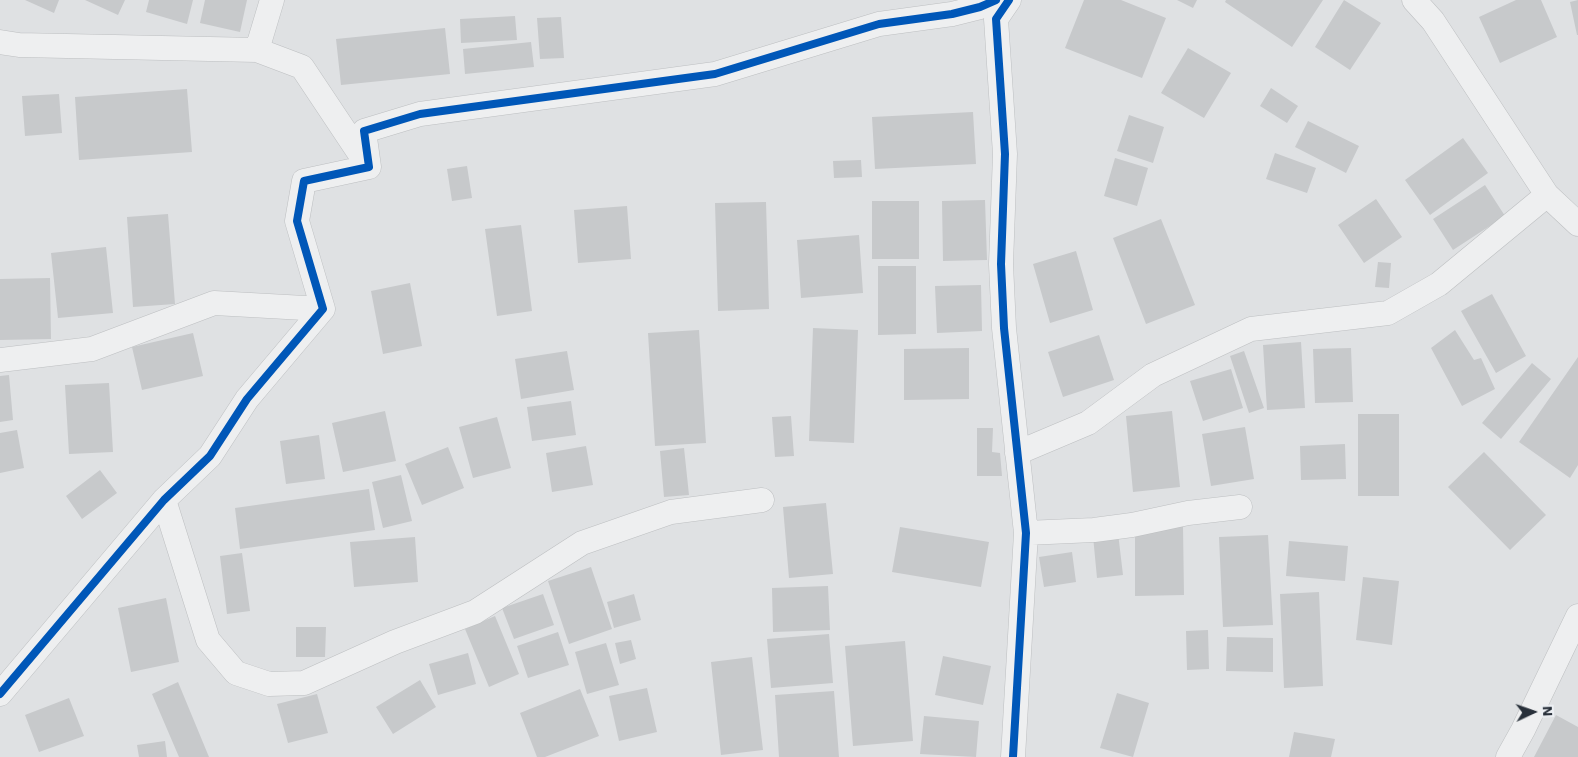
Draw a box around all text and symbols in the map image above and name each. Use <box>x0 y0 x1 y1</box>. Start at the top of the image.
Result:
north arrow <box>1508 687 1558 737</box>
text: N <box>1540 706 1556 717</box>

